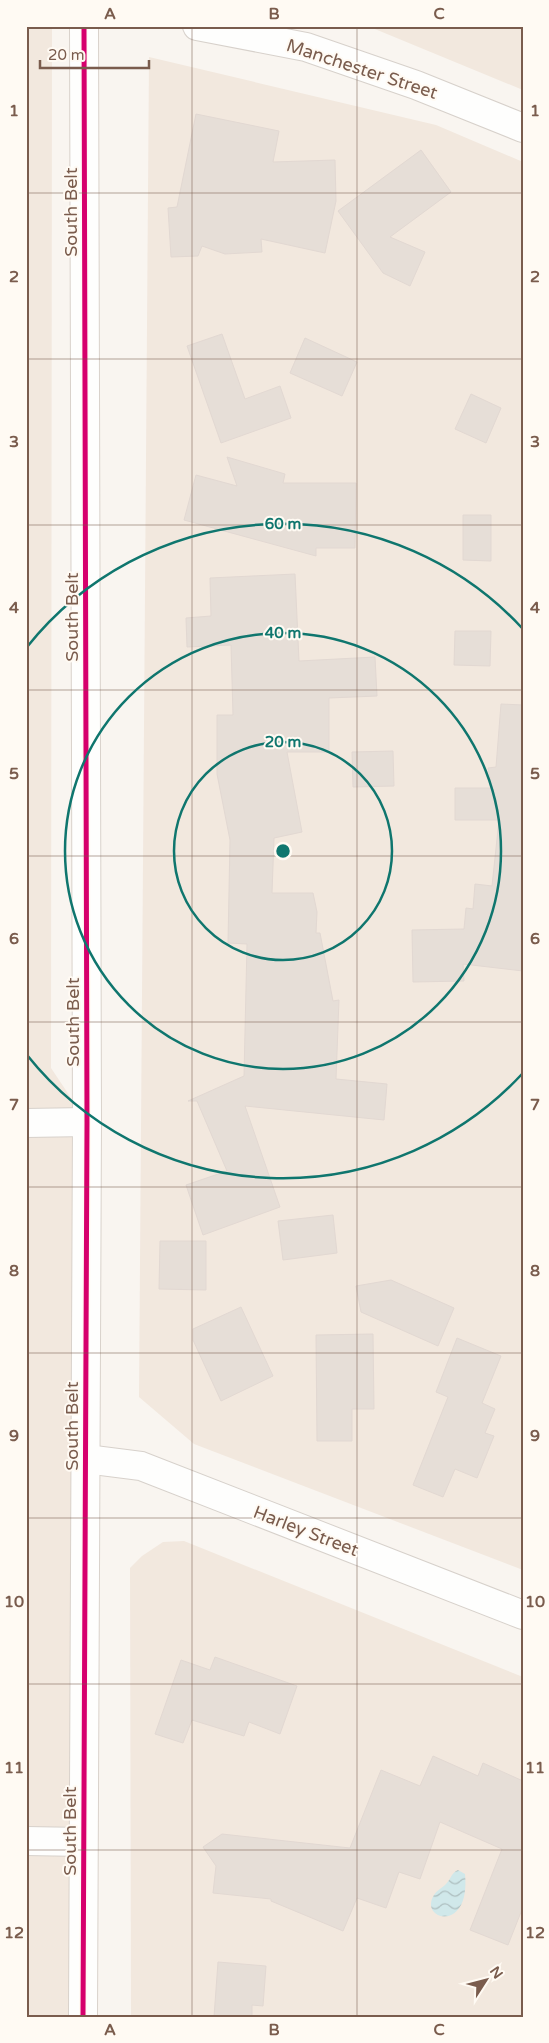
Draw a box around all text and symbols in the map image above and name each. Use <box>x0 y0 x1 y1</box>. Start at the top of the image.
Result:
text: A <box>104 4 116 24</box>
text: B <box>268 4 280 24</box>
text: C <box>433 4 445 24</box>
street label: Manchester Street <box>284 34 441 104</box>
scale bar <box>40 38 149 70</box>
text: 20 m <box>48 46 85 64</box>
text: 1 <box>9 101 19 121</box>
text: 1 <box>530 101 540 121</box>
street label: South Belt <box>60 167 82 257</box>
text: 2 <box>9 267 19 287</box>
text: 2 <box>530 267 540 287</box>
text: 3 <box>9 432 19 452</box>
text: 3 <box>530 432 540 452</box>
text: 60 m <box>265 515 301 533</box>
street label: South Belt <box>61 572 83 662</box>
text: 4 <box>9 598 19 618</box>
text: 4 <box>530 598 540 618</box>
text: 40 m <box>265 624 301 642</box>
text: 20 m <box>265 733 301 751</box>
text: 5 <box>9 764 19 784</box>
text: 5 <box>530 764 540 784</box>
centre of rings <box>274 842 292 860</box>
text: 6 <box>9 929 19 949</box>
text: 6 <box>530 929 540 949</box>
street label: South Belt <box>62 977 84 1067</box>
text: 7 <box>9 1095 19 1115</box>
text: 7 <box>530 1095 540 1115</box>
text: 8 <box>9 1261 19 1281</box>
text: 8 <box>530 1261 540 1281</box>
street label: South Belt <box>61 1381 83 1471</box>
text: 9 <box>9 1426 19 1446</box>
text: 9 <box>530 1426 540 1446</box>
street label: Harley Street <box>250 1501 362 1561</box>
text: 10 <box>4 1592 24 1612</box>
text: 10 <box>525 1592 545 1612</box>
text: 11 <box>4 1758 24 1778</box>
text: 11 <box>525 1758 545 1778</box>
street label: South Belt <box>59 1786 81 1876</box>
text: 12 <box>4 1923 24 1943</box>
text: 12 <box>525 1923 545 1943</box>
north arrow <box>462 1956 512 2006</box>
text: N <box>486 1963 506 1982</box>
text: A <box>104 2020 116 2040</box>
text: B <box>268 2020 280 2040</box>
text: C <box>433 2020 445 2040</box>

